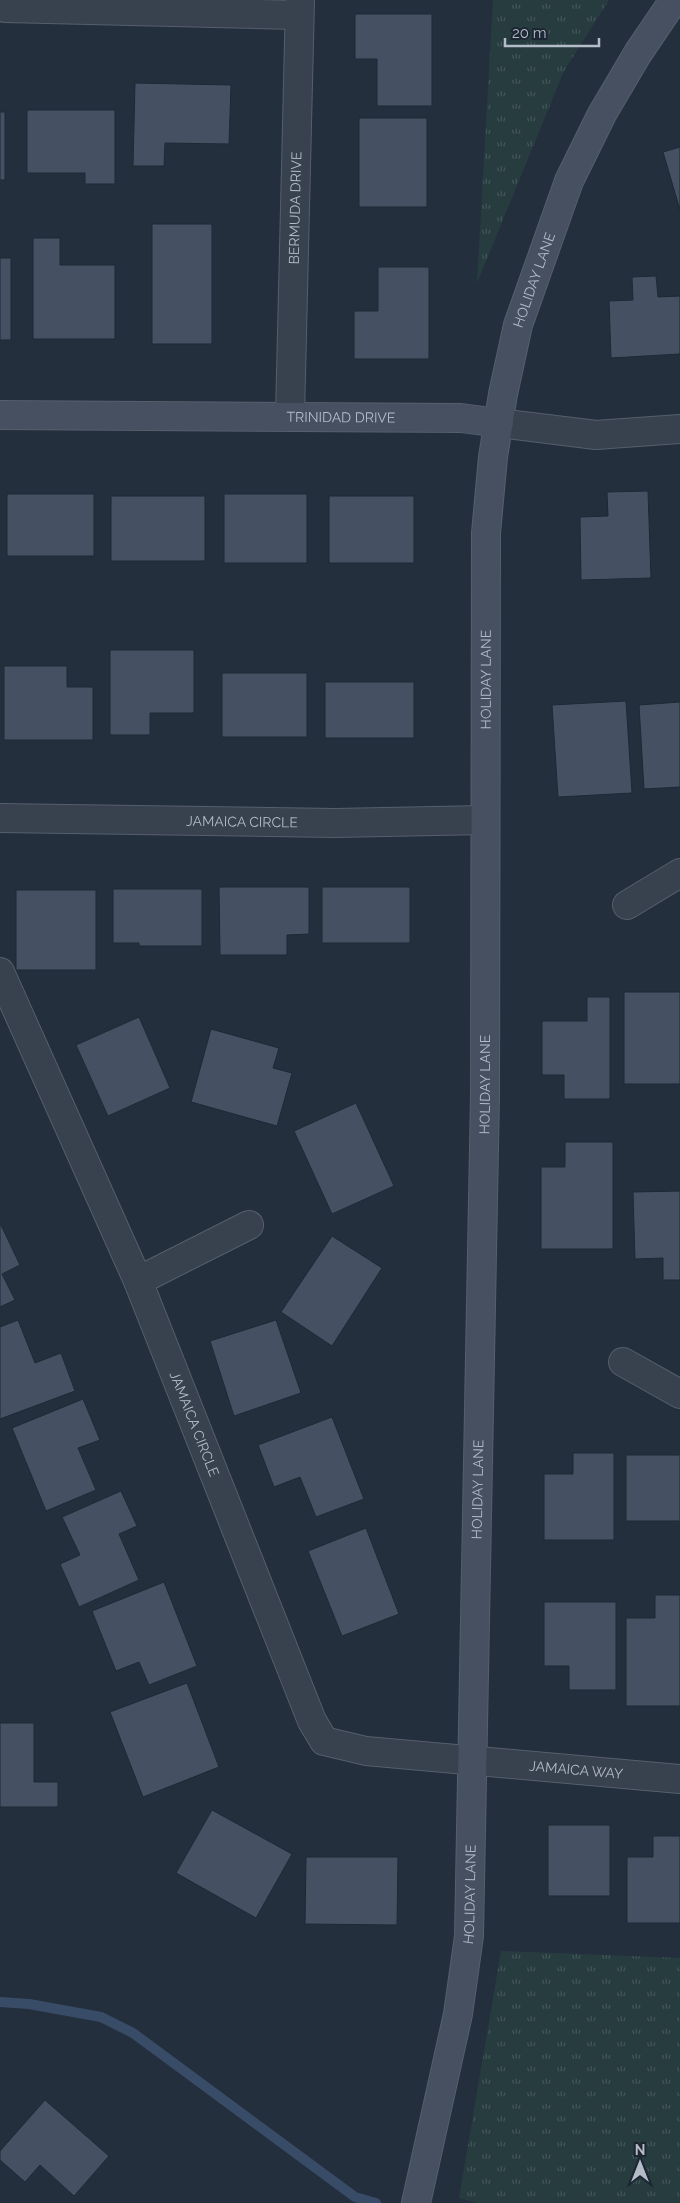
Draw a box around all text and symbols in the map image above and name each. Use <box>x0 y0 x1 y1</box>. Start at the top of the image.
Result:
scale bar <box>505 15 599 47</box>
text: 20 m <box>512 24 547 42</box>
street label: BERMUDA DRIVE <box>286 151 304 265</box>
street label: HOLIDAY LANE <box>510 230 558 330</box>
street label: TRINIDAD DRIVE <box>286 409 396 426</box>
street label: HOLIDAY LANE <box>478 630 494 729</box>
street label: JAMAICA CIRCLE <box>186 813 298 830</box>
street label: HOLIDAY LANE <box>476 1035 493 1135</box>
street label: JAMAICA CIRCLE <box>166 1369 222 1479</box>
street label: HOLIDAY LANE <box>469 1439 486 1539</box>
street label: JAMAICA WAY <box>529 1758 624 1782</box>
street label: HOLIDAY LANE <box>460 1844 479 1945</box>
north arrow <box>615 2138 665 2188</box>
text: N <box>635 2142 645 2158</box>

